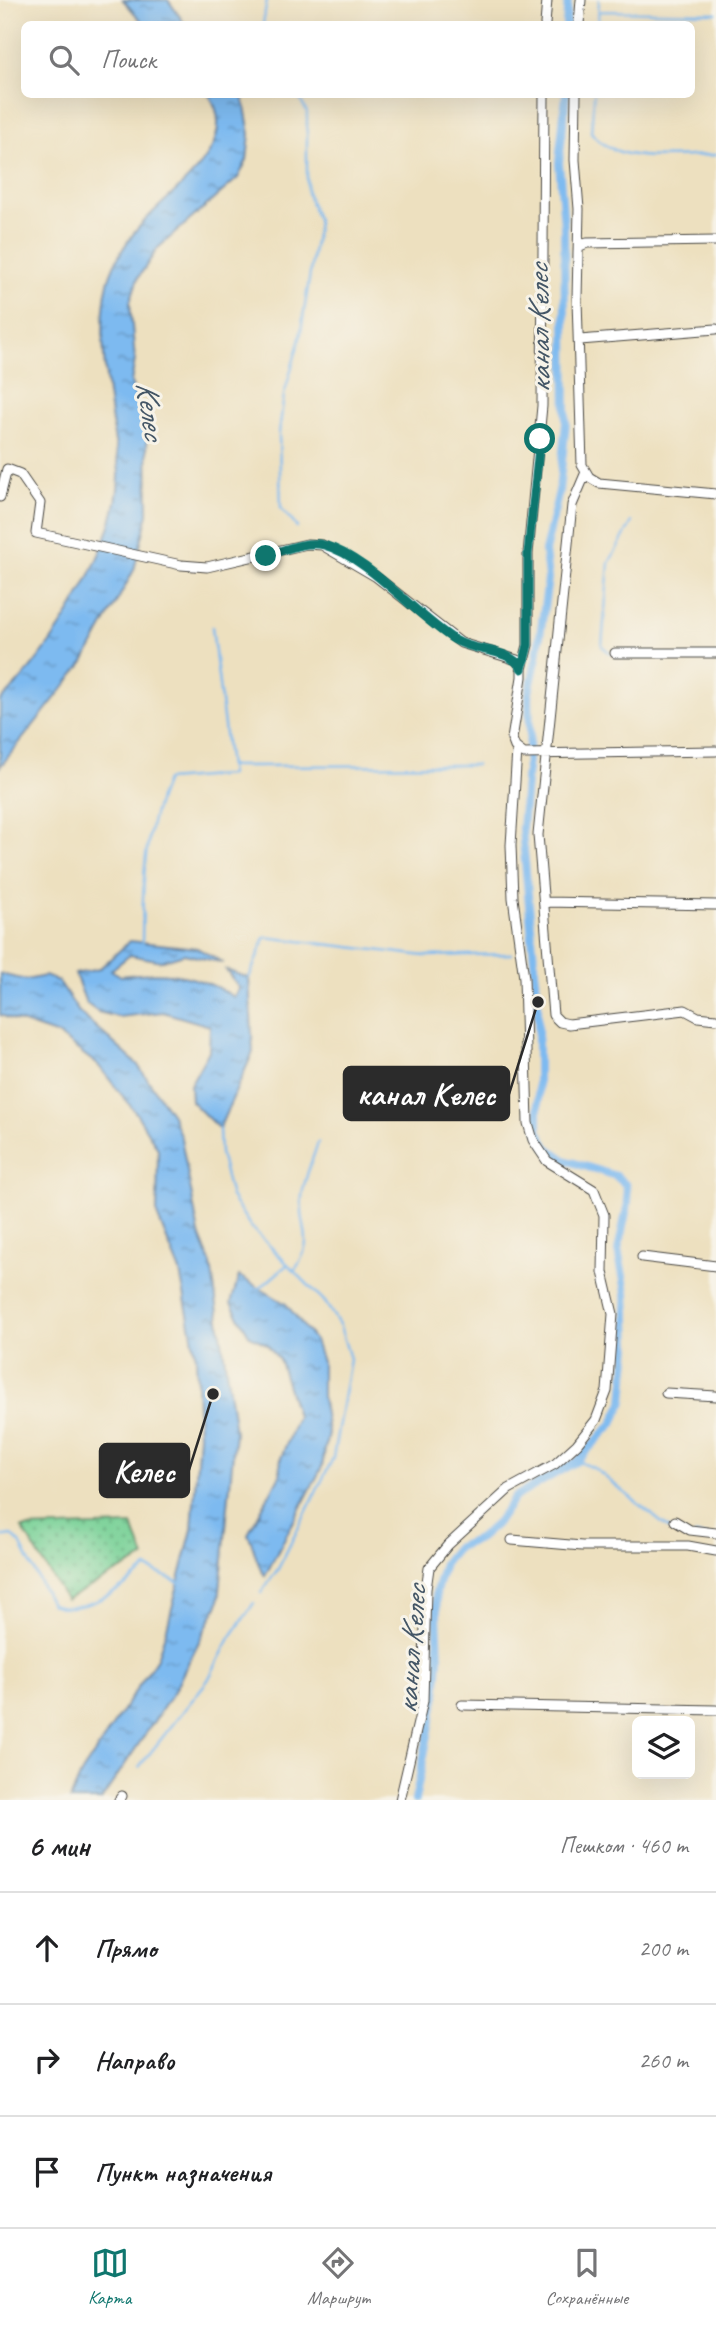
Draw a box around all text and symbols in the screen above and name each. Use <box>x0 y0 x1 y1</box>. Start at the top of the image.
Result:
search box <box>21 21 695 98</box>
icon: search <box>45 41 83 79</box>
text: Поиск <box>101 43 156 76</box>
water label: канал Келес <box>517 260 561 394</box>
water label: Келес <box>127 379 176 445</box>
route start <box>524 423 555 454</box>
route end <box>250 540 281 571</box>
callout: канал Келес <box>344 1067 509 1120</box>
text: канал Келес <box>357 1074 497 1115</box>
callout: Келес <box>100 1444 189 1497</box>
text: Келес <box>113 1451 177 1492</box>
water label: канал Келес <box>386 1581 436 1716</box>
map controls <box>632 1716 695 1779</box>
button: layers <box>632 1716 695 1779</box>
text: 6 мин <box>28 1827 90 1865</box>
text: Пешком · 460 m <box>560 1831 688 1860</box>
icon: ahead <box>28 1929 66 1967</box>
text: Прямо <box>95 1932 157 1965</box>
text: 200 m <box>639 1934 688 1963</box>
icon: right <box>28 2041 66 2079</box>
text: Направо <box>95 2044 174 2077</box>
text: 260 m <box>639 2046 688 2075</box>
icon: arrive <box>28 2153 66 2191</box>
text: Пункт назначения <box>95 2156 271 2189</box>
tab: Карта <box>88 2244 131 2310</box>
tab: Маршрут <box>307 2244 370 2310</box>
tab: Сохранённые <box>546 2244 628 2310</box>

